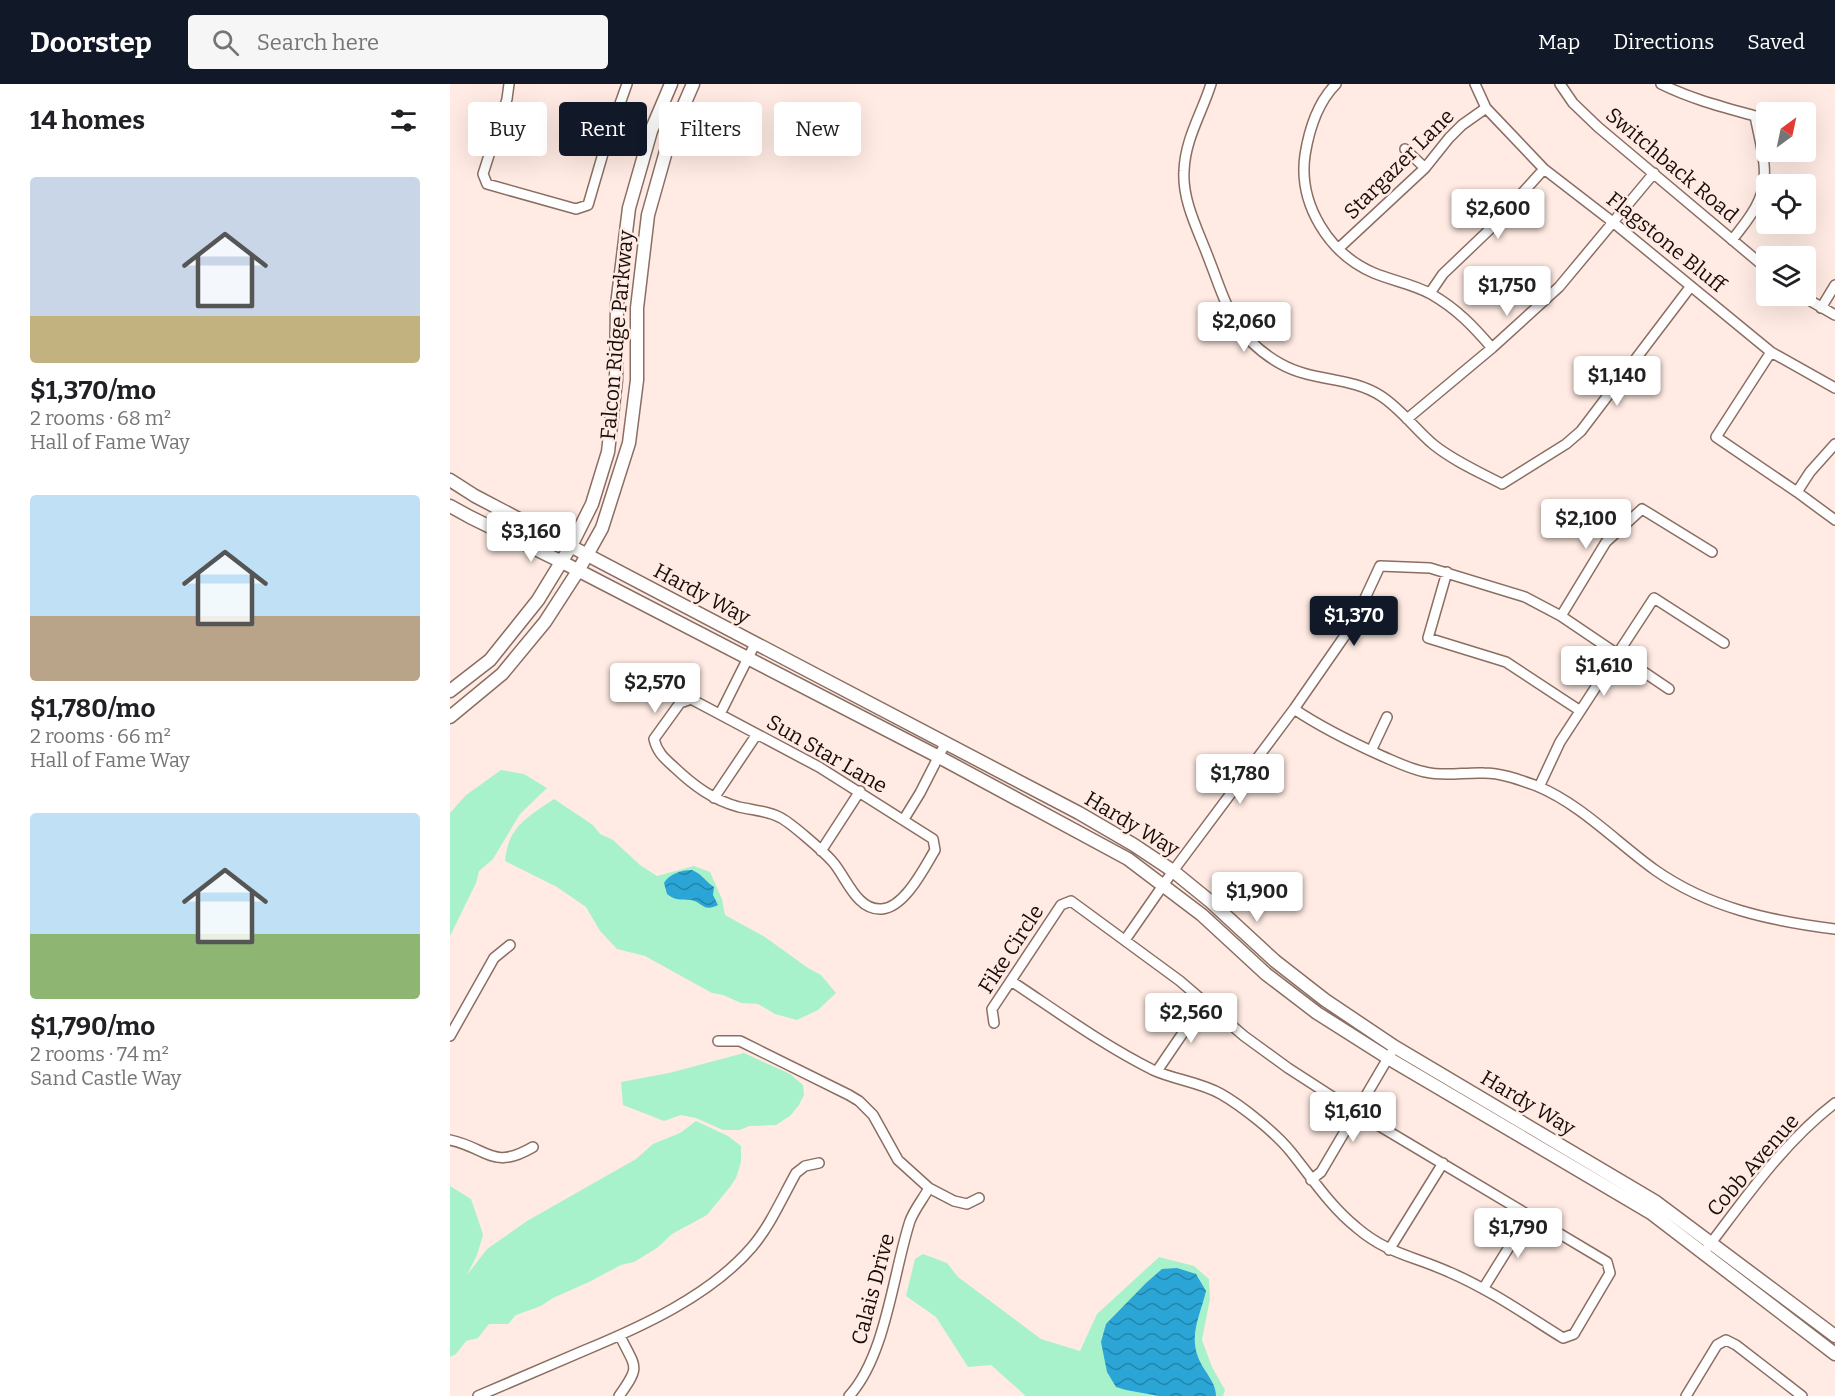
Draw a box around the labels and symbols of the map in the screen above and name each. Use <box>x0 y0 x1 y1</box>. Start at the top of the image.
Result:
street label: Switchback Road <box>1600 102 1744 228</box>
north arrow <box>1756 102 1816 162</box>
street label: Stargazer Lane <box>1338 103 1460 225</box>
street label: Flagstone Bluff <box>1601 186 1732 299</box>
pin: $2,600 <box>1449 189 1547 240</box>
street label: Falcon Ridge Parkway <box>595 228 639 441</box>
pin: $1,750 <box>1458 266 1556 317</box>
pin: $2,060 <box>1195 302 1293 353</box>
pin: $1,140 <box>1568 356 1666 407</box>
pin: $2,100 <box>1537 499 1635 550</box>
pin: $3,160 <box>482 512 580 563</box>
street label: Hardy Way <box>649 558 756 631</box>
pin: $1,370 <box>1305 596 1403 647</box>
pin: $1,610 <box>1555 646 1653 697</box>
pin: $2,570 <box>606 663 704 714</box>
street label: Sun Star Lane <box>762 709 892 799</box>
pin: $1,780 <box>1191 754 1289 805</box>
street label: Hardy Way <box>1080 786 1185 863</box>
pin: $1,900 <box>1208 872 1306 923</box>
street label: Fike Circle <box>973 900 1049 998</box>
pin: $2,560 <box>1142 993 1240 1044</box>
street label: Hardy Way <box>1476 1065 1581 1142</box>
pin: $1,610 <box>1304 1092 1402 1143</box>
street label: Cobb Avenue <box>1701 1108 1805 1222</box>
pin: $1,790 <box>1469 1208 1567 1259</box>
street label: Calais Drive <box>846 1231 900 1347</box>

